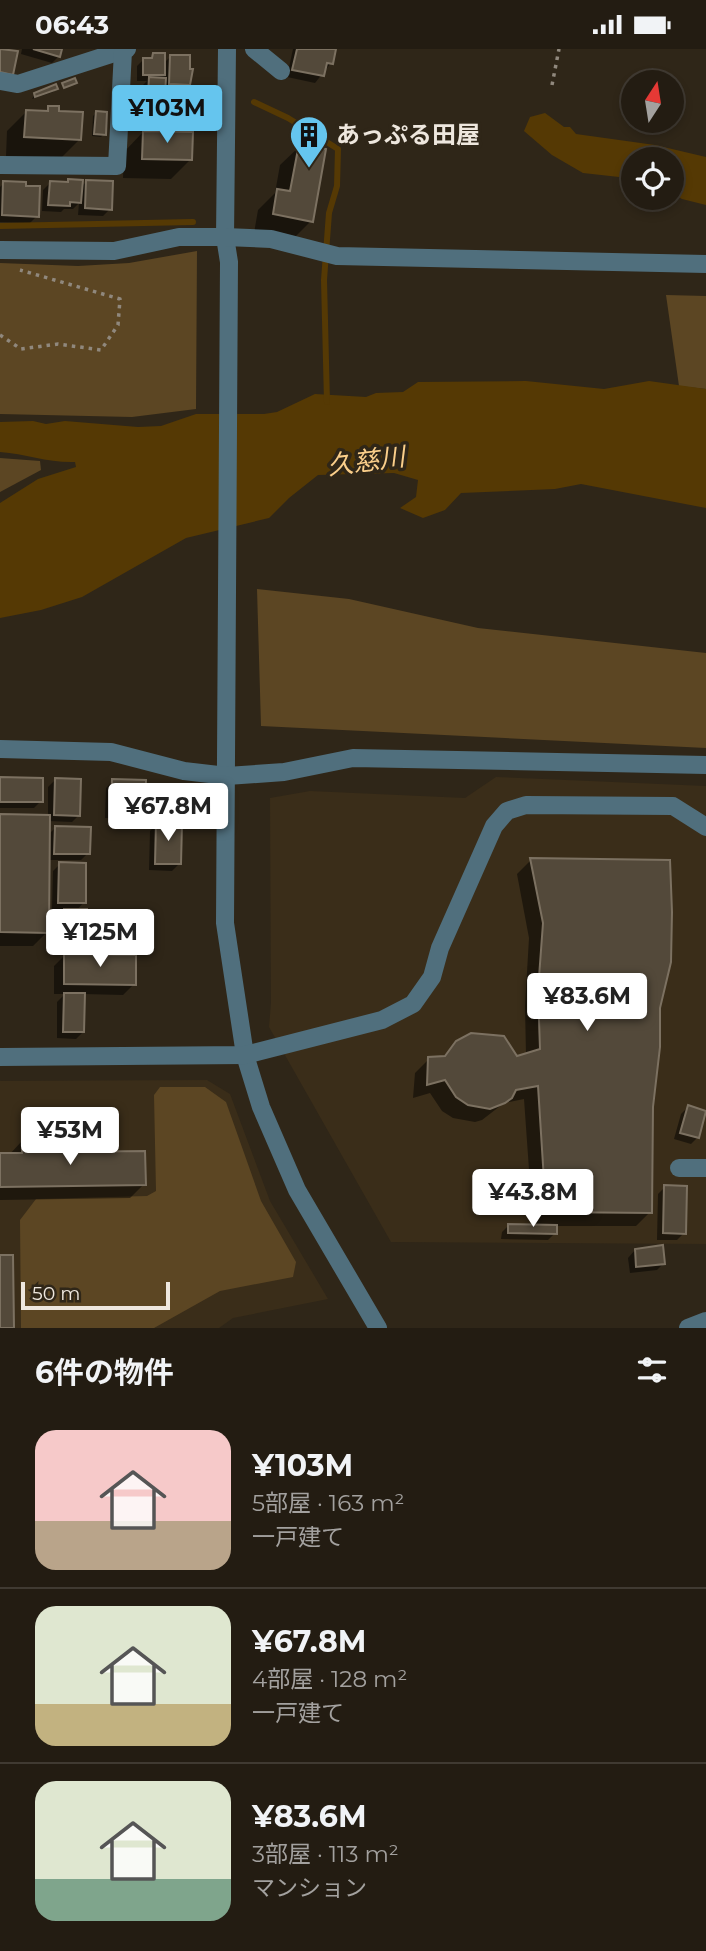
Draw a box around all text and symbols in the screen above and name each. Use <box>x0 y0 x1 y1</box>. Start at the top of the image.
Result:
text: 06:43 <box>35 9 109 41</box>
north arrow <box>621 70 684 133</box>
map controls <box>621 70 684 210</box>
pin: ¥103M <box>118 85 216 145</box>
text: ¥103M <box>128 94 206 122</box>
building icon: あっぷる田屋 <box>288 114 330 169</box>
place label: あっぷる田屋 <box>336 120 480 149</box>
button: locate <box>621 147 684 210</box>
water label: 久慈川 <box>325 440 410 482</box>
pin: ¥67.8M <box>111 783 225 843</box>
text: ¥67.8M <box>124 792 212 820</box>
pin: ¥125M <box>51 909 149 969</box>
text: ¥125M <box>62 918 138 946</box>
pin: ¥83.6M <box>530 974 644 1033</box>
text: ¥83.6M <box>543 982 631 1010</box>
pin: ¥53M <box>29 1107 111 1167</box>
text: ¥53M <box>37 1116 103 1144</box>
pin: ¥43.8M <box>476 1169 590 1229</box>
text: ¥43.8M <box>488 1178 578 1206</box>
scale bar <box>21 1279 170 1311</box>
text: 50 m <box>32 1282 80 1305</box>
icon: filters <box>633 1351 671 1389</box>
text: 6件の物件 <box>35 1354 174 1391</box>
text: ¥103M <box>252 1447 353 1484</box>
icon: home <box>91 1458 175 1542</box>
text: 5部屋 · 163 m² <box>252 1489 404 1517</box>
text: 一戸建て <box>252 1523 344 1551</box>
text: ¥67.8M <box>252 1623 366 1660</box>
icon: home <box>91 1634 175 1718</box>
text: 4部屋 · 128 m² <box>252 1665 407 1693</box>
text: 一戸建て <box>252 1699 344 1727</box>
text: ¥83.6M <box>252 1798 367 1835</box>
icon: home <box>91 1809 175 1893</box>
text: 3部屋 · 113 m² <box>252 1840 399 1868</box>
text: マンション <box>252 1874 367 1902</box>

